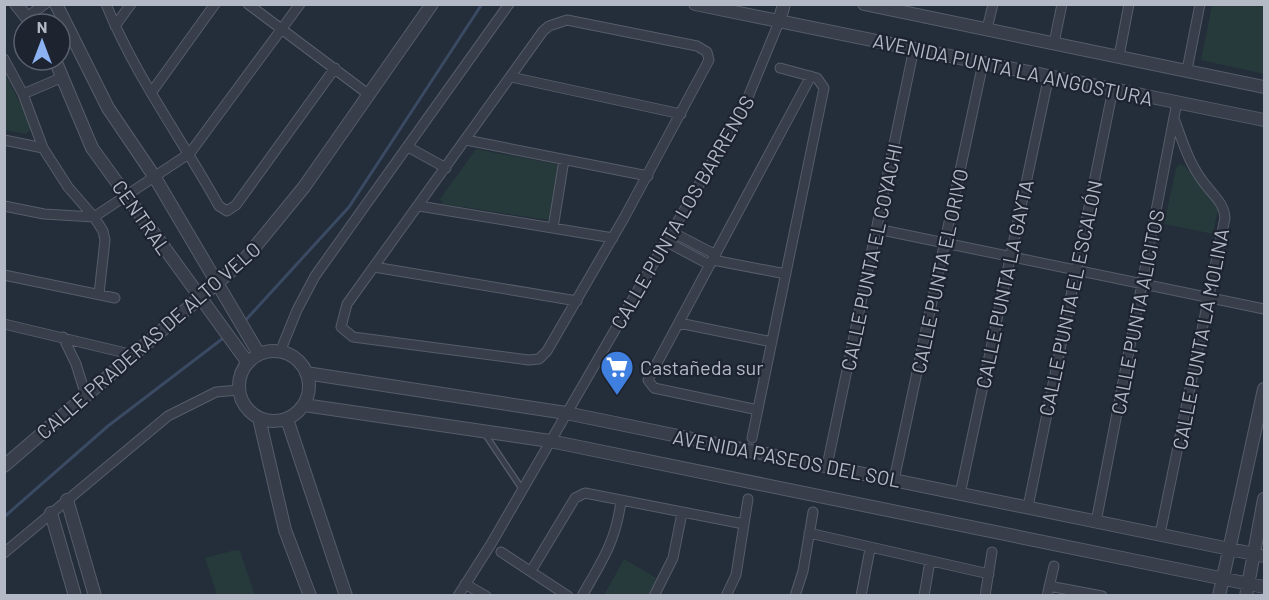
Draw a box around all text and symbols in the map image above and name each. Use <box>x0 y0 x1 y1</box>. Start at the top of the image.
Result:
north arrow <box>12 12 72 72</box>
text: N <box>37 17 47 36</box>
street label: AVENIDA PUNTA LA ANGOSTURA <box>871 28 1155 110</box>
street label: CALLE PUNTA LOS BARRENOS <box>605 91 759 333</box>
street label: CALLE PUNTA EL COYACHI <box>835 141 907 373</box>
street label: CALLE PUNTA EL ORIVO <box>906 166 972 376</box>
street label: CENTRAL <box>108 175 176 259</box>
street label: CALLE PUNTA LA GAYTA <box>970 177 1038 391</box>
street label: CALLE PUNTA EL ESCALÓN <box>1033 178 1107 418</box>
street label: CALLE PUNTA ALICITOS <box>1105 207 1169 417</box>
street label: CALLE PUNTA LA MOLINA <box>1167 226 1233 452</box>
street label: CALLE PRADERAS DE ALTO VELO <box>31 236 265 444</box>
supermarket icon: Castañeda sur <box>599 349 635 396</box>
place label: Castañeda sur <box>640 355 764 379</box>
street label: AVENIDA PASEOS DEL SOL <box>671 424 903 492</box>

